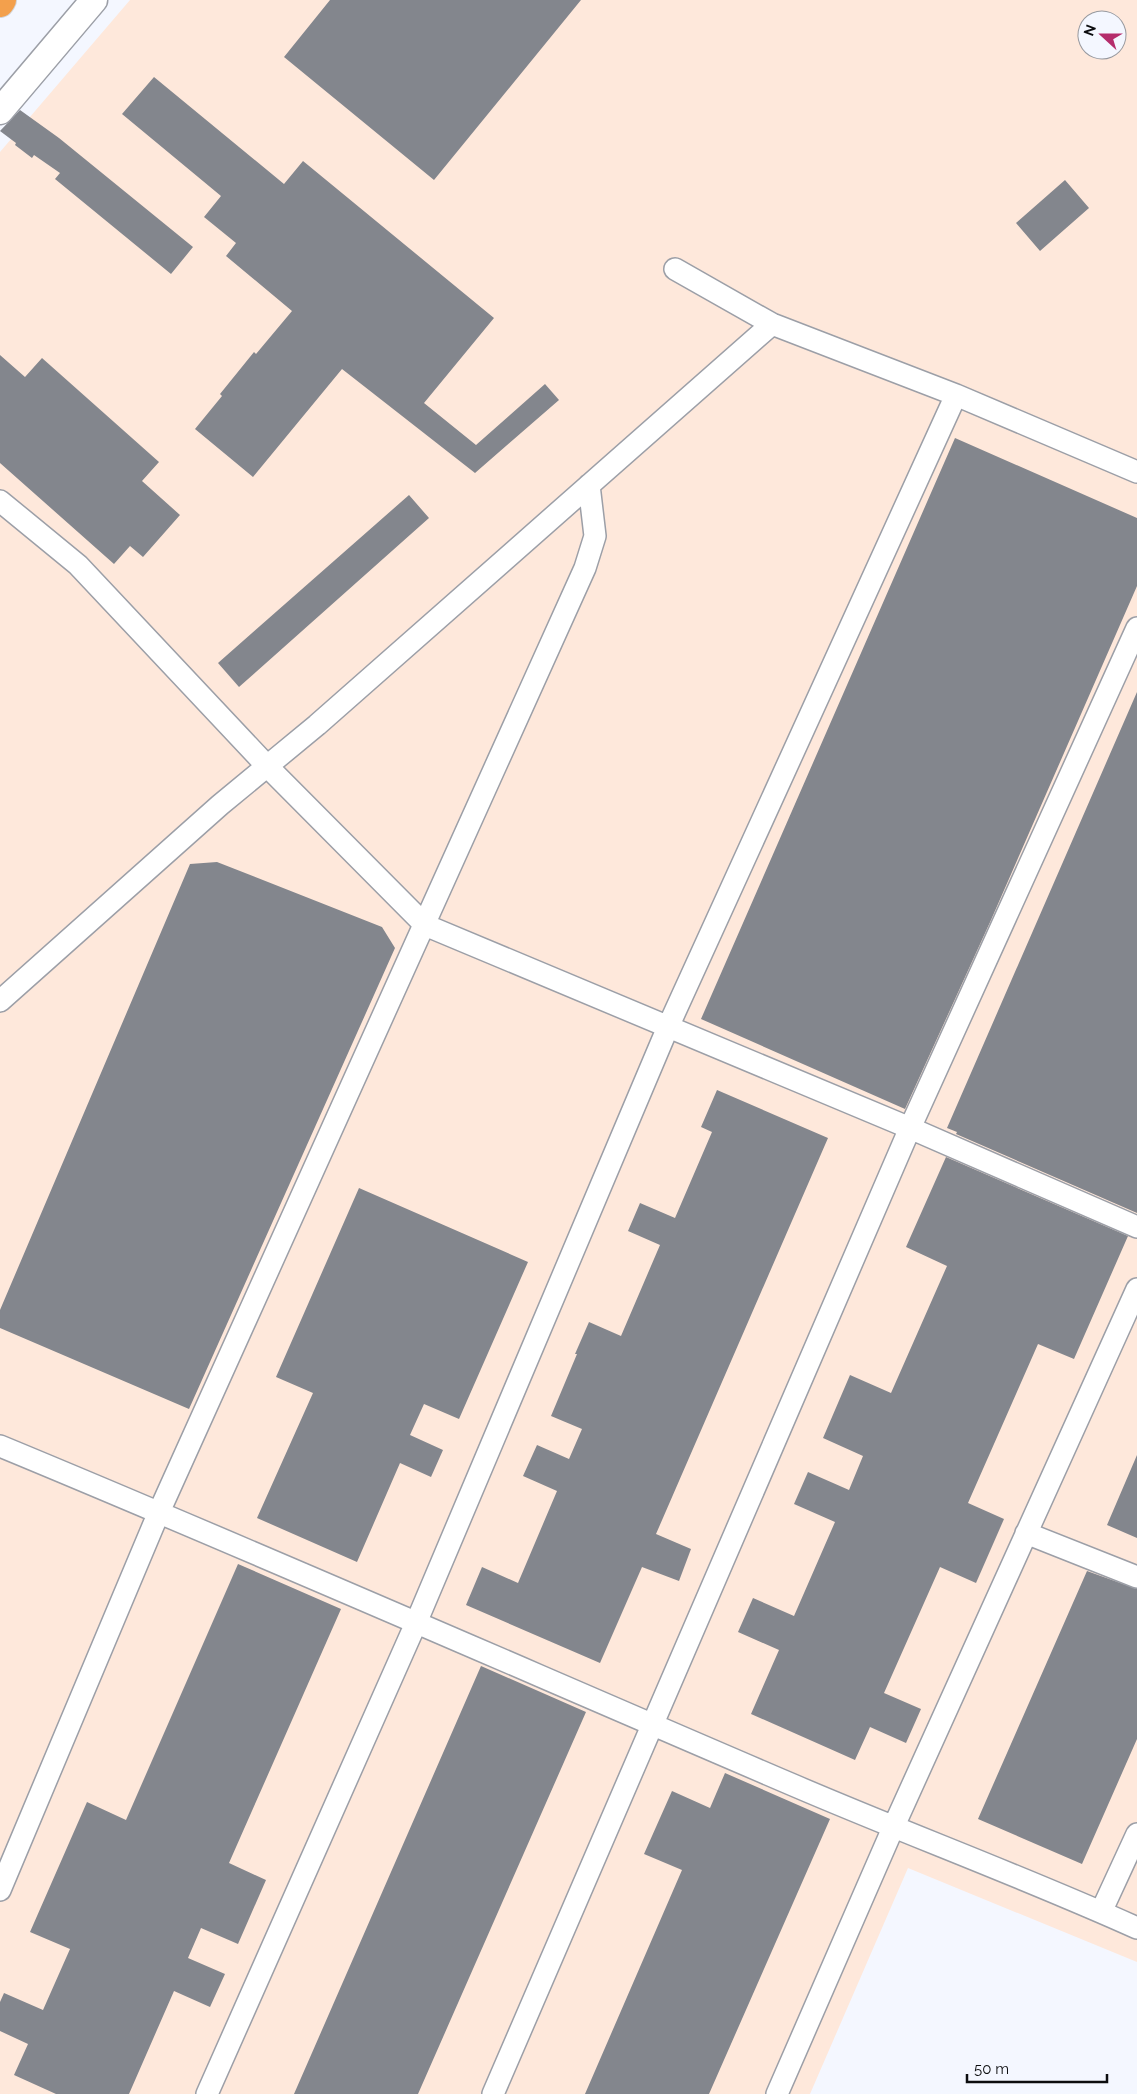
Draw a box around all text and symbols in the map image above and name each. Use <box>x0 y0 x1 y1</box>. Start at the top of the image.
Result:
north arrow <box>1077 10 1127 60</box>
text: N <box>1080 22 1099 38</box>
scale bar <box>967 2052 1107 2084</box>
text: 50 m <box>974 2060 1009 2078</box>

